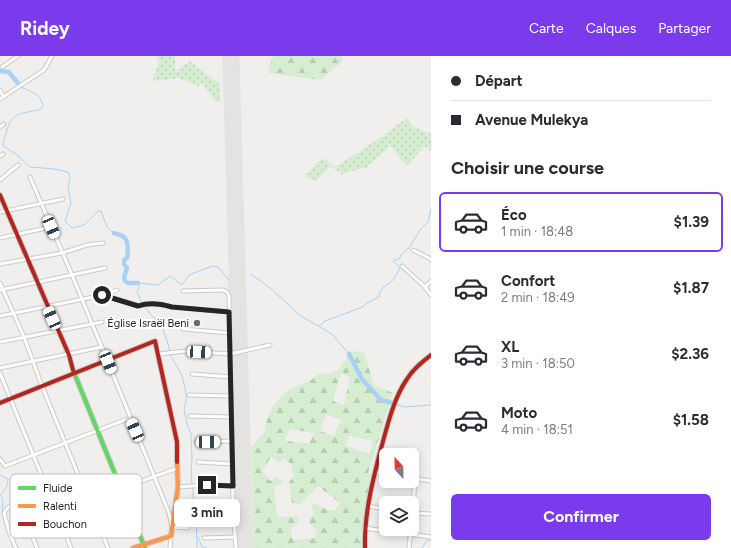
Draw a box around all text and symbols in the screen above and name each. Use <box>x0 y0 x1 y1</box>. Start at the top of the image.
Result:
text: Ridey <box>20 17 70 40</box>
text: Carte <box>529 20 564 37</box>
text: Calques <box>586 20 636 37</box>
text: Partager <box>658 20 711 37</box>
text: Départ <box>475 72 523 90</box>
text: Avenue Mulekya <box>475 111 588 129</box>
text: Choisir une course <box>451 157 604 179</box>
icon: car <box>453 204 489 240</box>
text: Éco <box>501 206 527 224</box>
text: $1.39 <box>674 213 709 231</box>
car <box>41 214 61 240</box>
text: 1 min · 18:48 <box>501 224 573 239</box>
icon: car <box>453 270 489 306</box>
text: Confort <box>501 272 555 290</box>
text: $1.87 <box>673 279 709 297</box>
route start <box>93 286 111 304</box>
text: 2 min · 18:49 <box>501 290 575 305</box>
car <box>42 305 62 331</box>
place label: Église Israël Beni <box>107 317 189 330</box>
marker: Église Israël Beni <box>192 318 202 328</box>
icon: car <box>453 336 489 372</box>
text: XL <box>501 338 519 356</box>
car <box>187 345 211 359</box>
text: $2.36 <box>671 345 709 363</box>
car <box>98 349 118 375</box>
text: 3 min · 18:50 <box>501 356 575 371</box>
icon: car <box>453 402 489 438</box>
text: Moto <box>501 404 537 422</box>
text: $1.58 <box>673 411 709 429</box>
car <box>125 417 145 443</box>
text: 4 min · 18:51 <box>501 422 573 437</box>
car <box>196 436 220 448</box>
north arrow <box>379 448 419 488</box>
map controls <box>379 448 419 536</box>
legend <box>10 474 142 538</box>
route end <box>198 476 216 494</box>
text: Fluide <box>43 482 73 495</box>
button: Confirmer <box>451 494 711 540</box>
button: layers <box>379 496 419 536</box>
callout: 3 min <box>174 499 240 527</box>
text: Ralenti <box>43 500 77 513</box>
text: 3 min <box>191 505 223 520</box>
text: Bouchon <box>43 518 87 531</box>

